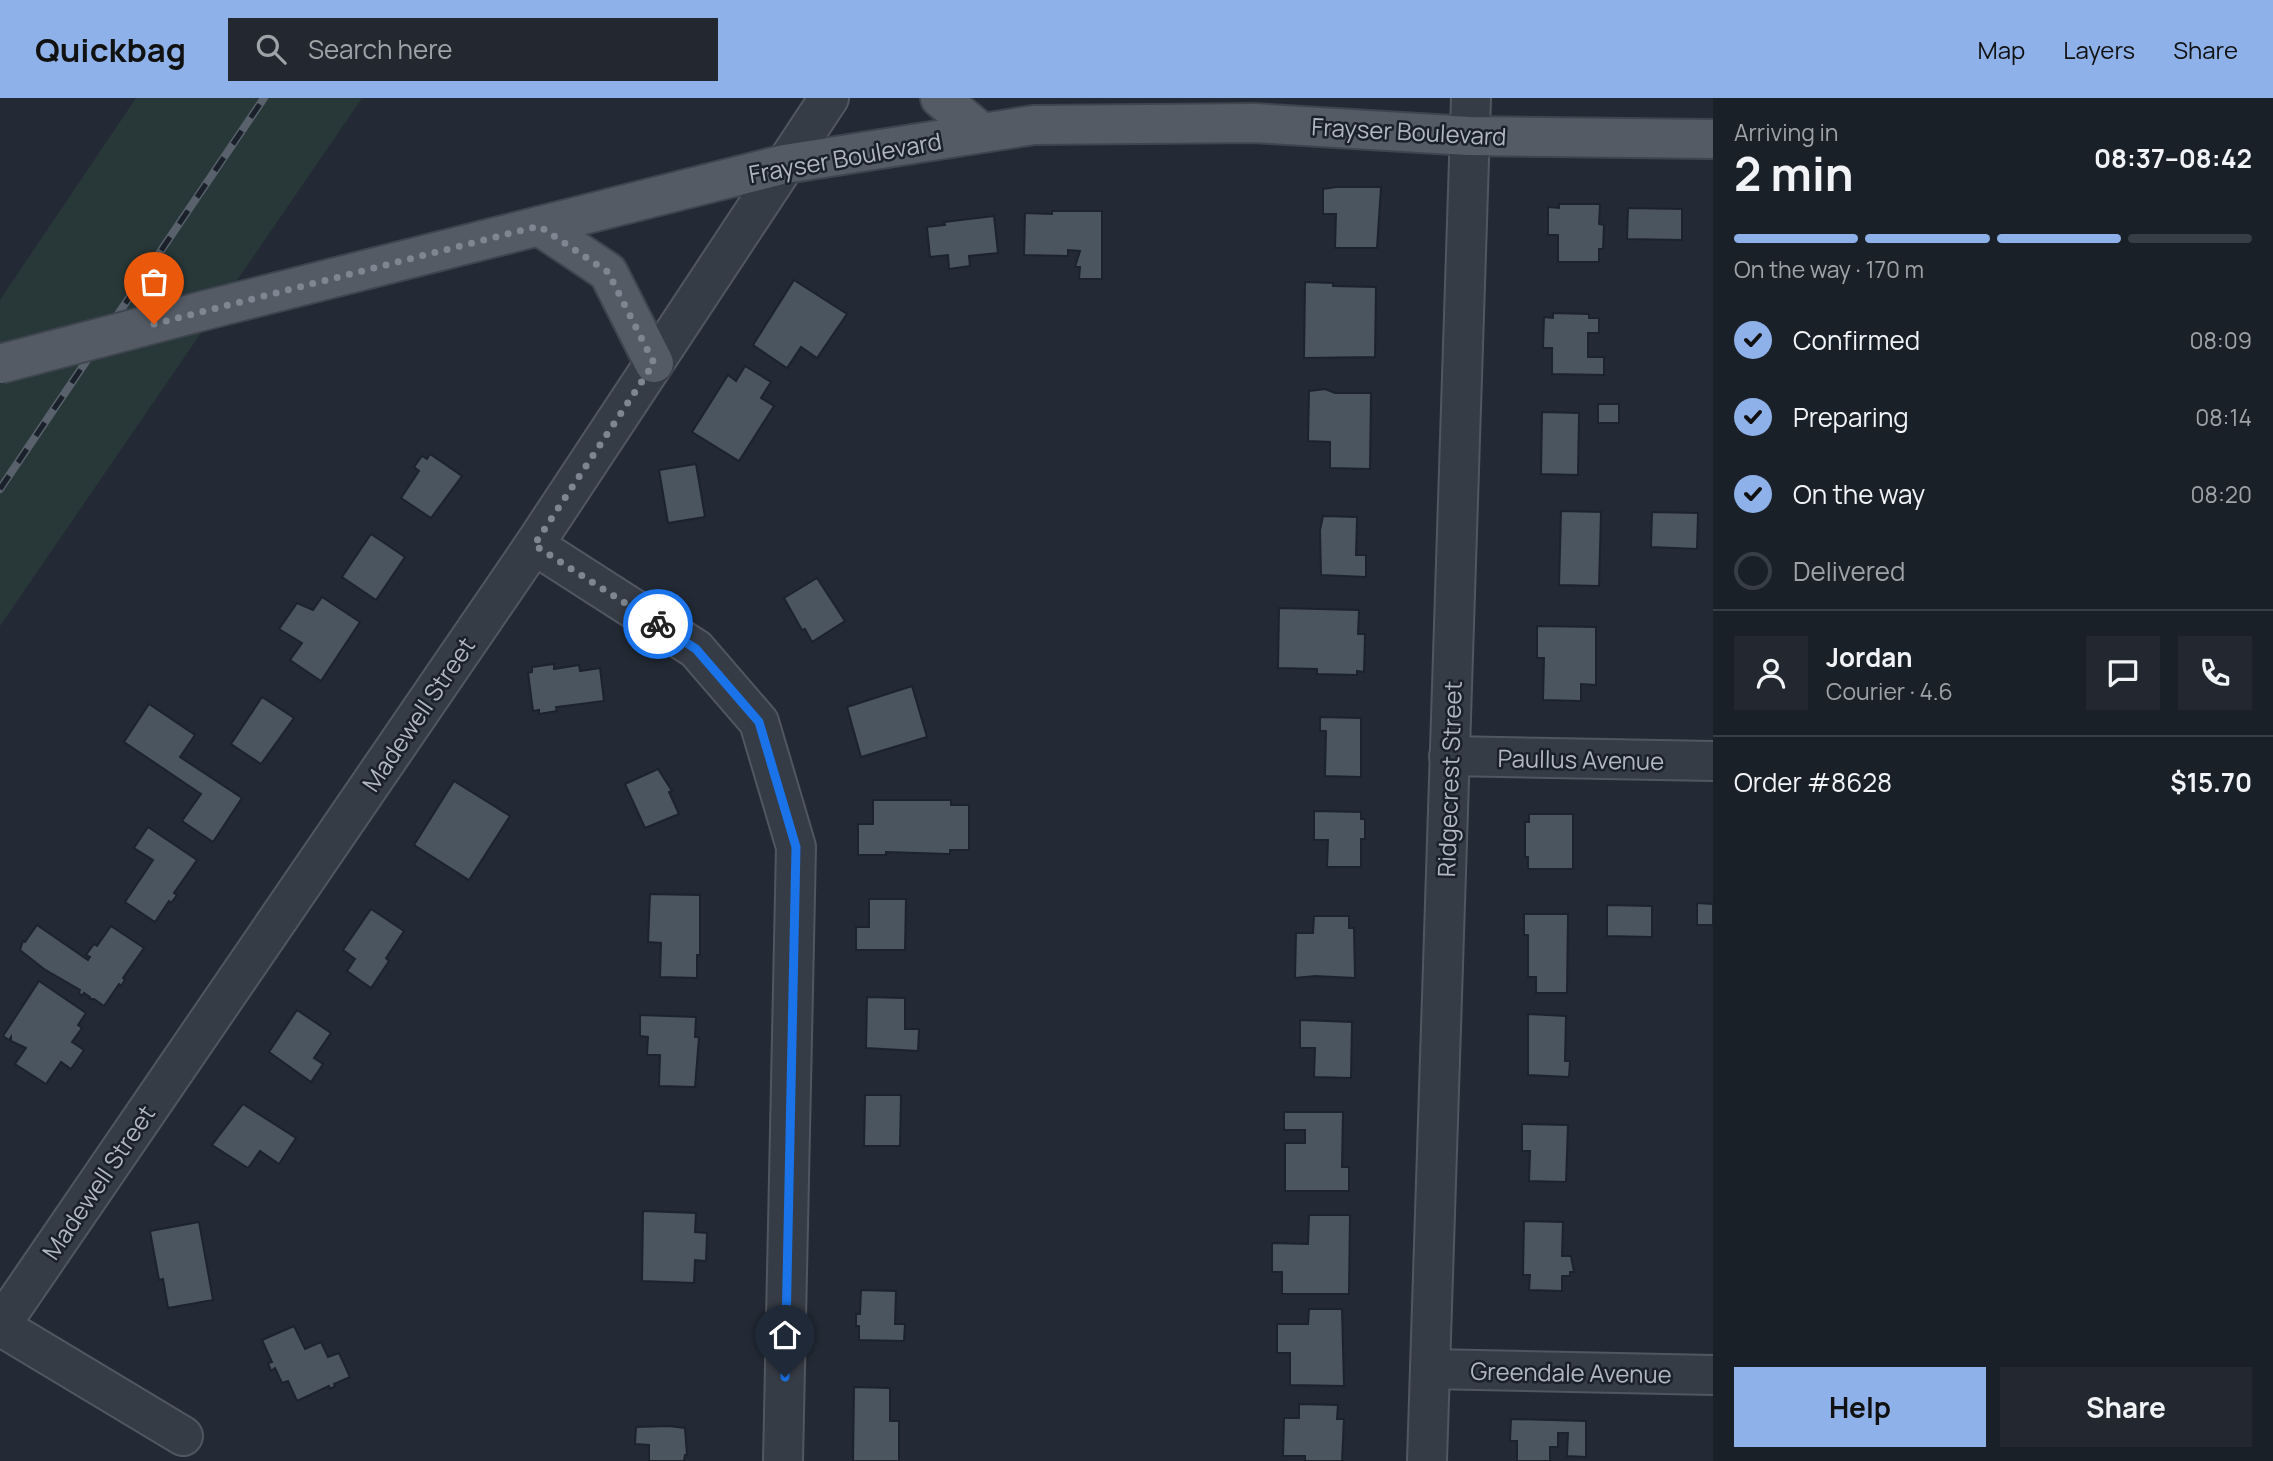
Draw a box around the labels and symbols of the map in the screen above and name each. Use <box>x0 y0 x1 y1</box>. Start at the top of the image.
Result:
street label: Frayser Boulevard <box>1311 109 1507 153</box>
street label: Frayser Boulevard <box>746 124 944 190</box>
pin <box>124 252 184 324</box>
courier <box>623 589 693 659</box>
street label: Madewell Street <box>354 630 482 798</box>
street label: Ridgecrest Street <box>1429 680 1469 878</box>
street label: Paullus Avenue <box>1497 741 1665 777</box>
street label: Madewell Street <box>34 1098 162 1266</box>
pin <box>755 1305 815 1377</box>
street label: Greendale Avenue <box>1470 1354 1672 1390</box>

